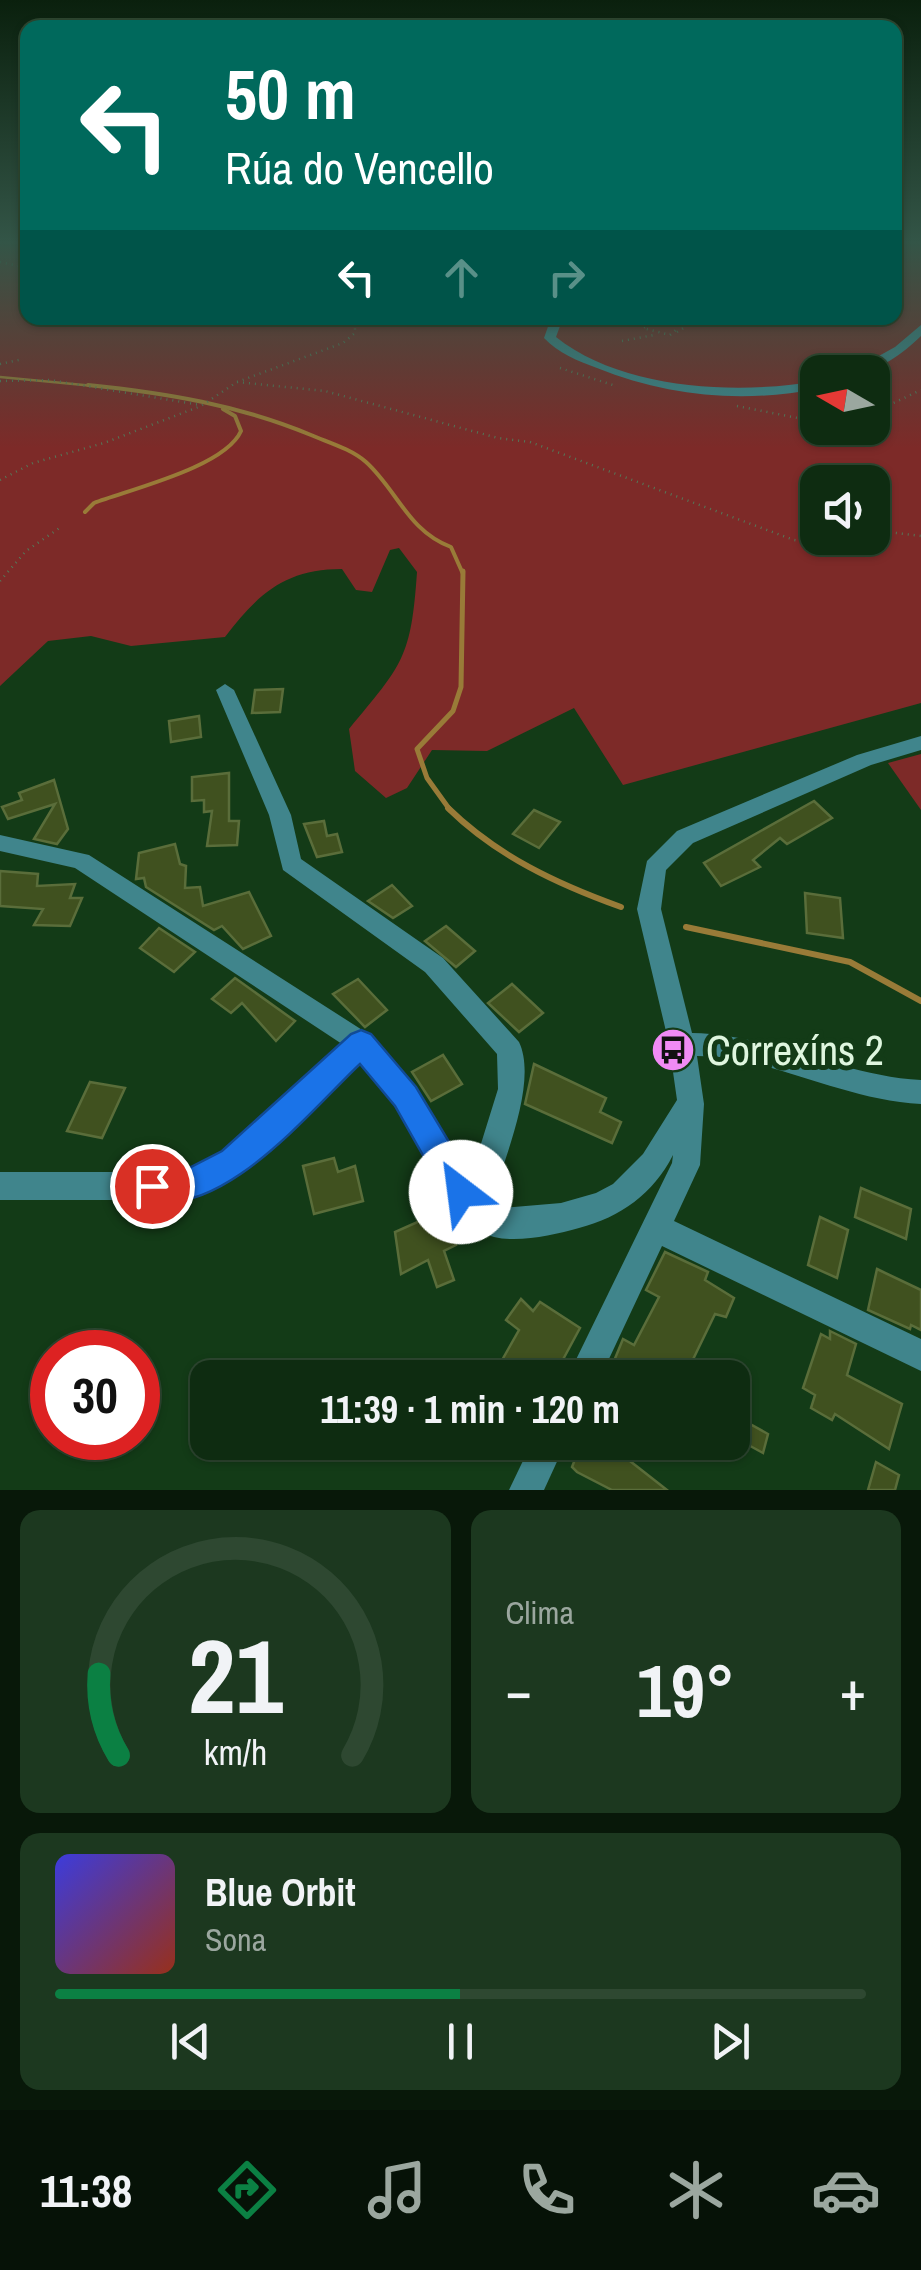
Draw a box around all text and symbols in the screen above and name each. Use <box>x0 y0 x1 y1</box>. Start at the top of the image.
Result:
text: 50 m <box>225 47 356 141</box>
icon: left <box>60 60 190 190</box>
text: Rúa do Vencello <box>225 137 494 198</box>
icon: left <box>329 250 384 305</box>
icon: ahead <box>434 250 489 305</box>
icon: right <box>539 250 594 305</box>
north arrow <box>800 355 890 445</box>
map controls <box>800 355 890 555</box>
button: sound <box>800 465 890 555</box>
place label: Correxíns 2 <box>706 1022 884 1078</box>
bus stop icon: Correxíns 2 <box>650 1027 696 1073</box>
position arrow <box>409 1140 513 1244</box>
pin <box>110 1144 195 1229</box>
icon: arrive <box>125 1159 180 1214</box>
speed limit sign: 30 <box>30 1330 160 1460</box>
text: 11:39 · 1 min · 120 m <box>320 1384 620 1435</box>
text: Clima <box>506 1591 574 1634</box>
text: 21 <box>188 1605 283 1745</box>
text: 19° <box>637 1639 735 1740</box>
text: − <box>506 1653 532 1727</box>
text: + <box>840 1653 866 1727</box>
text: km/h <box>203 1728 267 1776</box>
text: Blue Orbit <box>205 1867 356 1918</box>
text: Sona <box>205 1918 266 1961</box>
icon: previous <box>163 2014 218 2069</box>
icon: pause <box>433 2014 488 2069</box>
icon: next <box>703 2014 758 2069</box>
icon: directions <box>212 2155 282 2225</box>
icon: music <box>362 2155 432 2225</box>
icon: phone <box>512 2155 582 2225</box>
icon: climate <box>661 2155 731 2225</box>
icon: car <box>811 2155 881 2225</box>
text: 11:38 <box>40 2160 132 2221</box>

